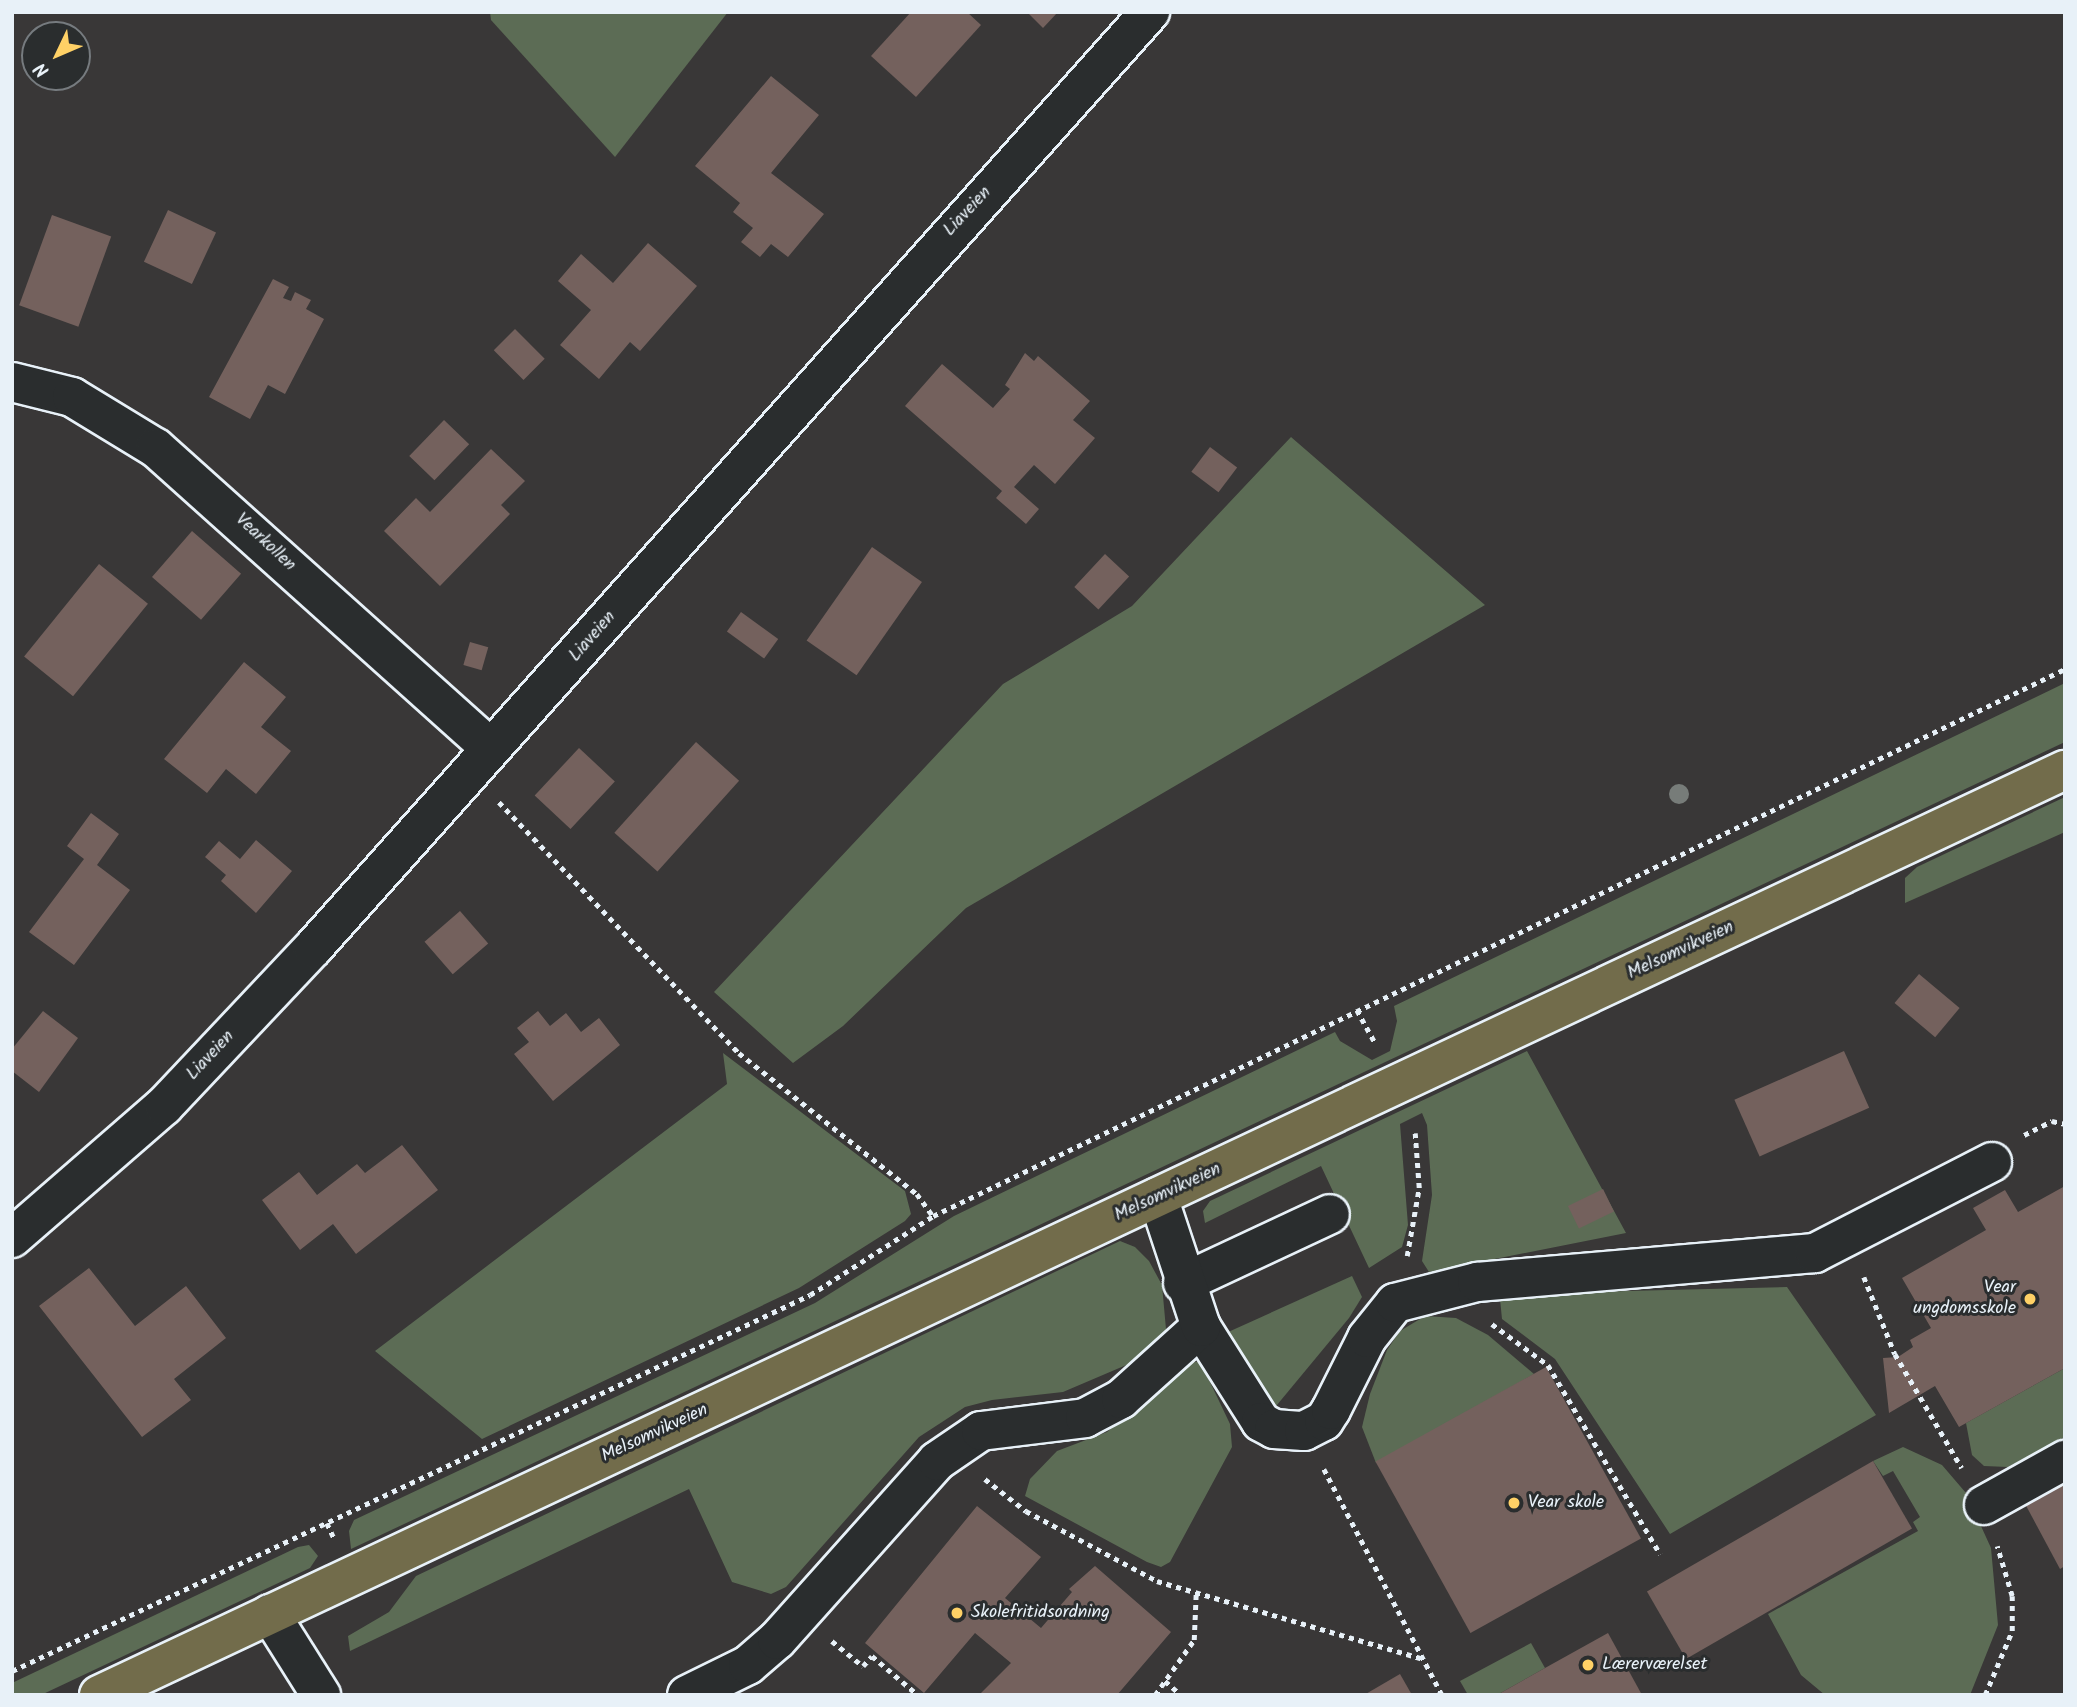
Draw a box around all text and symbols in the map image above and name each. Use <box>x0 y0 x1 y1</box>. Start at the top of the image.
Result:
north arrow <box>21 21 91 91</box>
text: N <box>27 54 57 84</box>
street label: Liaveien <box>940 183 996 241</box>
street label: Vearkollen <box>230 509 300 577</box>
street label: Liaveien <box>565 607 621 667</box>
street label: Melsomvikveien <box>1624 917 1738 985</box>
street label: Liaveien <box>183 1027 239 1085</box>
street label: Melsomvikveien <box>1111 1159 1225 1227</box>
place label: Vear ungdomsskole <box>1913 1278 2016 1320</box>
marker: Vear ungdomsskole <box>2022 1291 2038 1307</box>
street label: Melsomvikveien <box>598 1400 712 1468</box>
place label: Vear skole <box>1528 1492 1604 1514</box>
marker: Vear skole <box>1506 1495 1522 1511</box>
place label: Skolefritidsordning <box>971 1602 1110 1624</box>
marker: Skolefritidsordning <box>949 1605 965 1621</box>
place label: Lærerværelset <box>1602 1654 1707 1676</box>
marker: Lærerværelset <box>1580 1657 1596 1673</box>

